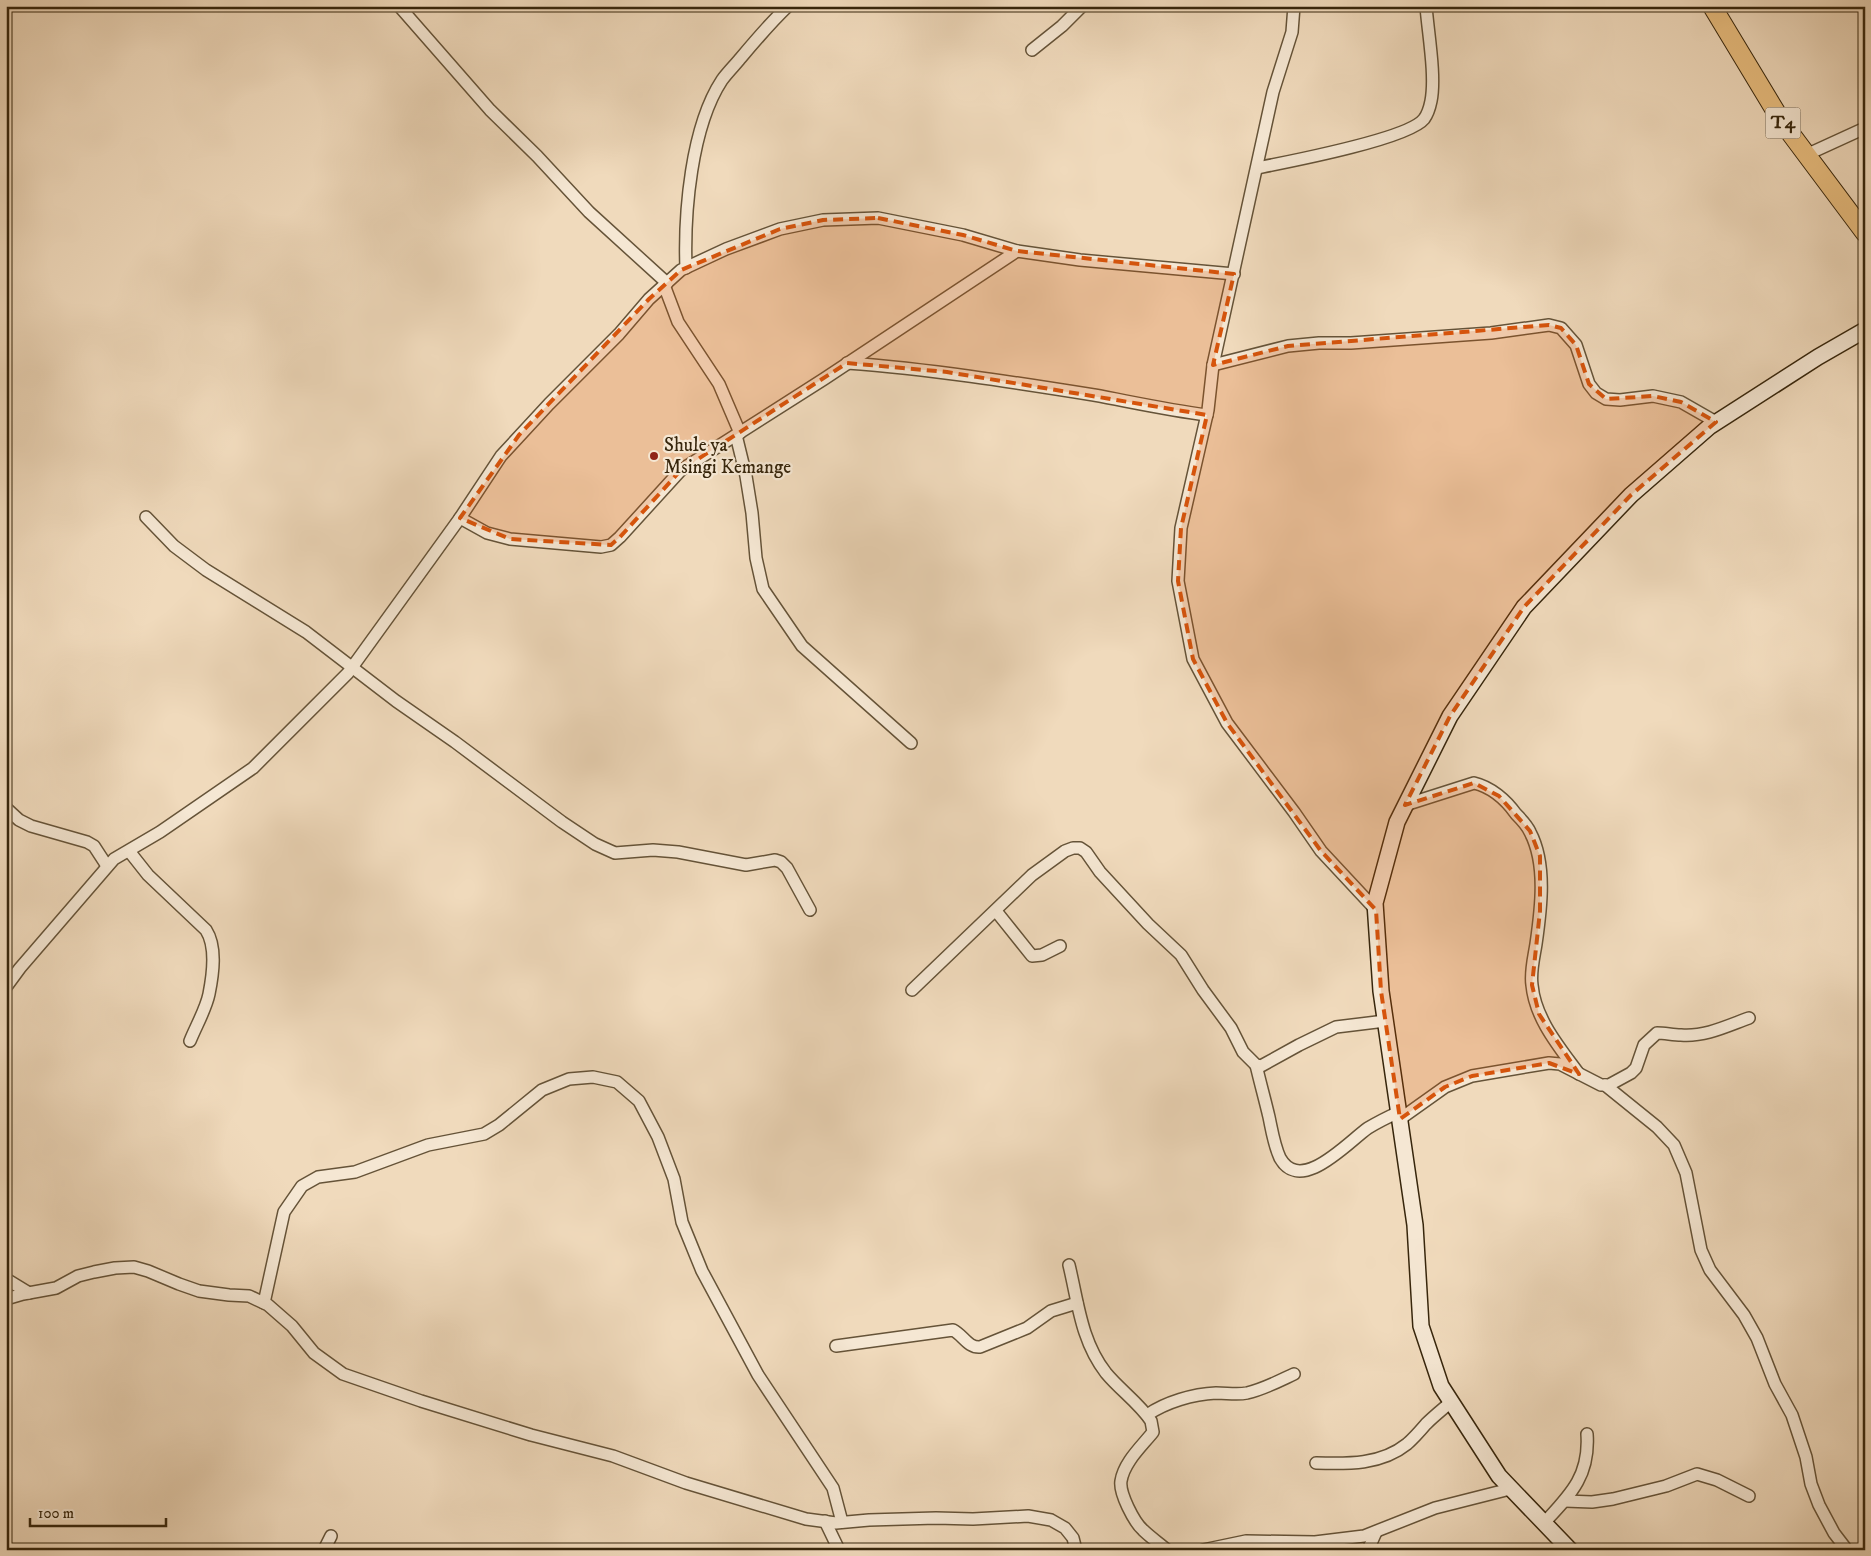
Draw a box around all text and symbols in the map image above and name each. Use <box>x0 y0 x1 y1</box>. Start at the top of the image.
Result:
road number: T4 <box>1766 108 1800 138</box>
place label: Shule ya Msingi Kemange <box>664 434 791 479</box>
marker: Shule ya Msingi Kemange <box>648 450 660 462</box>
scale bar <box>30 1496 166 1528</box>
text: 100 m <box>38 1504 74 1523</box>

